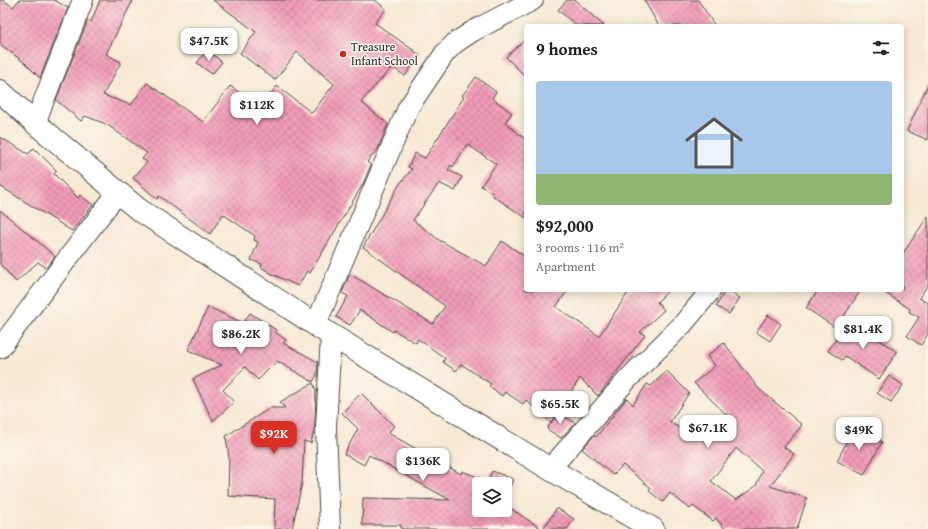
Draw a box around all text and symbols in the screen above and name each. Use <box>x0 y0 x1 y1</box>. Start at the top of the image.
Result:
pin: $47.5K <box>176 28 242 62</box>
text: $47.5K <box>190 31 228 50</box>
text: 9 homes <box>536 36 598 61</box>
icon: filters <box>870 37 892 59</box>
place label: Treasure Infant School <box>351 38 419 69</box>
marker: Treasure Infant School <box>338 49 348 59</box>
pin: $112K <box>229 92 285 126</box>
text: $112K <box>239 95 275 114</box>
icon: home <box>678 107 750 179</box>
text: $92,000 <box>536 213 594 238</box>
text: 3 rooms · 116 m² <box>536 238 624 257</box>
text: Apartment <box>536 257 596 276</box>
pin: $81.4K <box>830 316 896 350</box>
text: $81.4K <box>844 319 882 338</box>
pin: $86.2K <box>208 321 274 355</box>
text: $86.2K <box>222 324 260 343</box>
pin: $65.5K <box>527 391 593 425</box>
text: $65.5K <box>541 394 579 413</box>
pin: $67.1K <box>675 415 741 449</box>
pin: $49K <box>835 417 883 451</box>
text: $67.1K <box>689 418 727 437</box>
text: $49K <box>845 420 873 439</box>
pin: $92K <box>250 421 298 455</box>
text: $92K <box>260 424 288 443</box>
pin: $136K <box>395 448 451 482</box>
text: $136K <box>405 451 441 470</box>
map controls <box>472 477 512 517</box>
button: layers <box>472 477 512 517</box>

